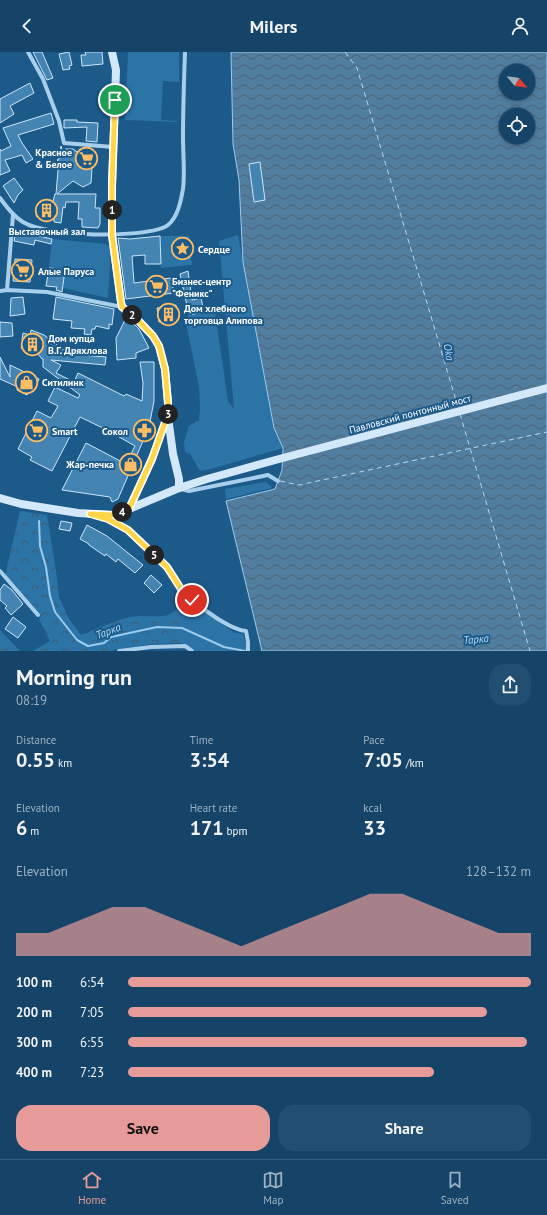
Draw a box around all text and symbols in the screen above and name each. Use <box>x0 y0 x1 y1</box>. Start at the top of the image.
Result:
icon: back <box>16 15 38 37</box>
text: Milers <box>250 15 297 38</box>
icon: person <box>509 15 531 37</box>
north arrow <box>499 64 535 100</box>
map controls <box>499 64 535 144</box>
pin <box>98 83 132 117</box>
icon: arrive <box>104 89 126 111</box>
button: locate <box>499 108 535 144</box>
supermarket icon: Красное & Белое <box>74 145 100 171</box>
place label: Красное & Белое <box>35 146 72 171</box>
building icon: Выставочный зал <box>34 198 60 224</box>
pin: 1 <box>102 200 122 220</box>
text: 1 <box>109 203 115 217</box>
place label: Выставочный зал <box>9 225 85 238</box>
place icon: Сердце <box>170 236 196 262</box>
place label: Сердце <box>198 243 230 256</box>
supermarket icon: Алые Паруса <box>9 258 35 284</box>
place label: Алые Паруса <box>38 265 94 278</box>
supermarket icon: Бизнес-центр "Феникс" <box>144 274 170 300</box>
place label: Бизнес-центр "Феникс" <box>172 275 232 300</box>
building icon: Дом хлебного торговца Алипова <box>155 301 181 327</box>
place label: Дом хлебного торговца Алипова <box>184 302 263 327</box>
pin: 2 <box>122 305 142 325</box>
text: 2 <box>129 308 135 322</box>
building icon: Дом купца В.Г. Дряхлова <box>19 331 45 357</box>
place label: Дом купца В.Г. Дряхлова <box>48 332 107 357</box>
water label: Oka <box>441 342 457 362</box>
shop icon: Ситилинк <box>14 369 40 395</box>
place label: Ситилинк <box>42 376 84 389</box>
street label: Павловский понтонный мост <box>348 391 472 437</box>
pin: 3 <box>158 404 178 424</box>
text: 3 <box>165 407 171 421</box>
supermarket icon: Smart <box>23 418 49 444</box>
pharmacy icon: Сокол <box>131 418 157 444</box>
place label: Smart <box>52 425 78 438</box>
place label: Сокол <box>102 425 128 438</box>
shop icon: Жар-печка <box>117 451 143 477</box>
place label: Жар-печка <box>65 458 114 471</box>
pin: 4 <box>112 502 132 522</box>
text: 4 <box>119 505 125 519</box>
pin: 5 <box>144 545 164 565</box>
text: 5 <box>151 548 157 562</box>
pin <box>175 583 209 617</box>
icon: check <box>181 589 203 611</box>
water label: Тарка <box>93 620 123 642</box>
water label: Тарка <box>463 631 490 647</box>
text: Morning run <box>16 663 132 691</box>
button: share <box>489 664 531 706</box>
text: 08:19 <box>16 692 47 709</box>
text: Distance <box>16 733 56 747</box>
text: Time <box>190 733 213 747</box>
text: Pace <box>363 733 385 747</box>
text: 0.55 <box>16 747 55 773</box>
text: 3:54 <box>190 747 229 773</box>
text: 7:05 <box>363 747 403 773</box>
text: km <box>55 756 72 770</box>
text: /km <box>403 756 424 770</box>
text: Elevation <box>16 801 60 815</box>
text: Heart rate <box>190 801 237 815</box>
text: kcal <box>363 801 382 815</box>
text: 6 <box>16 815 27 841</box>
text: 171 <box>190 815 224 841</box>
text: 33 <box>363 815 386 841</box>
text: m <box>27 824 39 838</box>
text: bpm <box>224 824 247 838</box>
text: Elevation <box>16 863 68 880</box>
text: 128–132 m <box>466 863 531 880</box>
text: 100 m <box>16 974 52 991</box>
text: 6:54 <box>80 974 104 991</box>
text: 200 m <box>16 1004 52 1021</box>
text: 7:05 <box>80 1004 104 1021</box>
text: 300 m <box>16 1034 52 1051</box>
text: 6:55 <box>80 1034 104 1051</box>
text: 400 m <box>16 1064 52 1081</box>
text: 7:23 <box>80 1064 104 1081</box>
button: Save <box>16 1105 270 1151</box>
button: Share <box>278 1105 531 1151</box>
tab: Home <box>78 1169 106 1207</box>
tab: Map <box>262 1169 284 1207</box>
tab: Saved <box>441 1169 469 1207</box>

